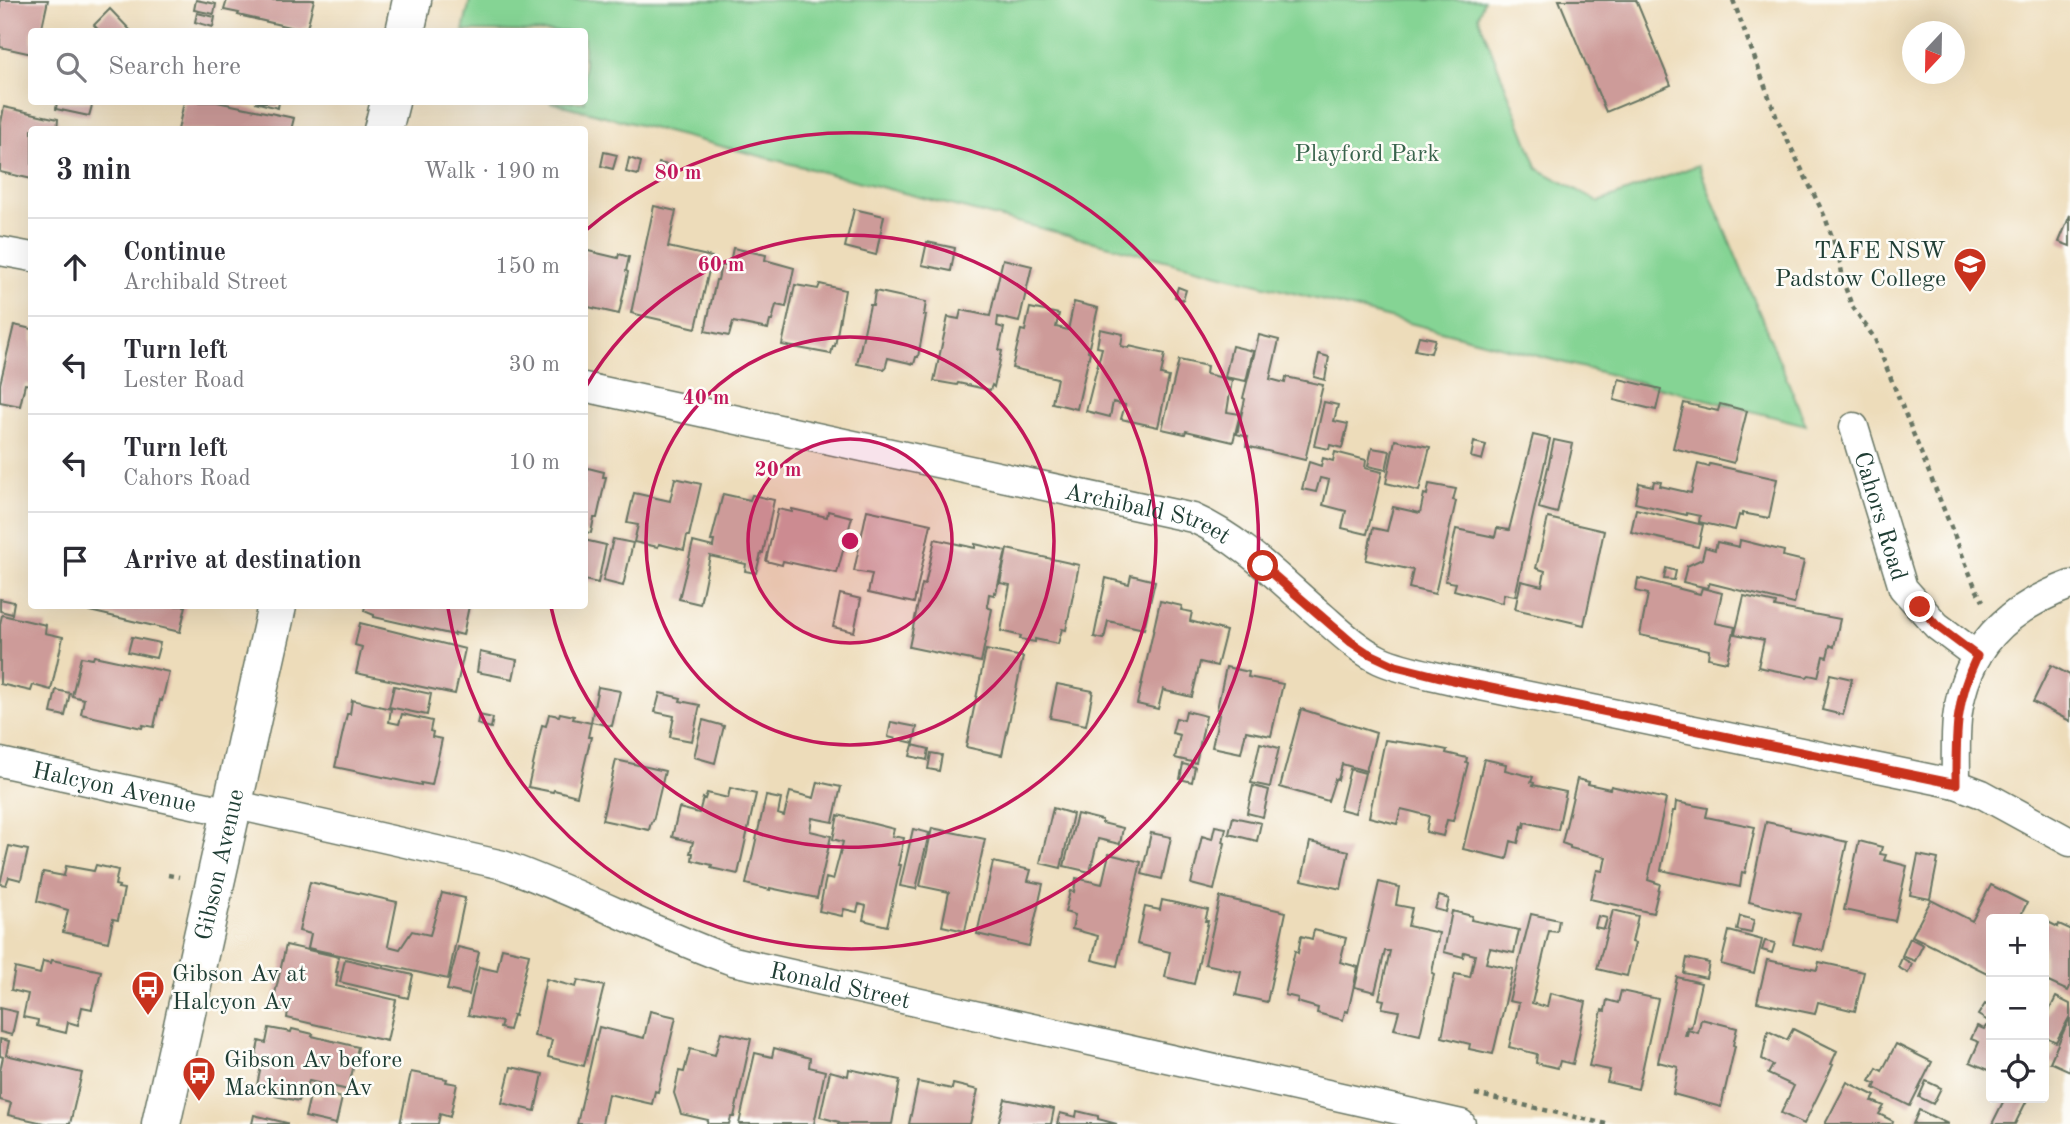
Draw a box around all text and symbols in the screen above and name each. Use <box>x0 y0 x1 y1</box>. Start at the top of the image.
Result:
north arrow <box>1902 21 1965 84</box>
search box <box>28 28 588 105</box>
icon: search <box>52 48 90 86</box>
text: Search here <box>108 54 241 80</box>
park label: Playford Park <box>1294 143 1440 167</box>
text: 3 min <box>56 156 131 186</box>
text: Walk · 190 m <box>424 160 560 183</box>
text: 80 m <box>654 163 702 184</box>
text: Continue <box>123 240 226 266</box>
place label: TAFE NSW Padstow College <box>1775 240 1946 292</box>
school or university icon: TAFE NSW Padstow College <box>1951 245 1989 294</box>
icon: ahead <box>56 248 94 286</box>
text: 150 m <box>495 255 560 278</box>
text: 60 m <box>697 255 745 276</box>
text: Archibald Street <box>123 271 288 294</box>
text: Turn left <box>123 338 228 364</box>
icon: left <box>56 346 94 384</box>
text: 30 m <box>509 353 560 376</box>
text: Lester Road <box>123 369 245 392</box>
text: 40 m <box>682 388 730 409</box>
text: Turn left <box>123 436 228 462</box>
icon: left <box>56 444 94 482</box>
street label: Cahors Road <box>1848 449 1910 584</box>
text: 10 m <box>509 451 560 474</box>
text: 20 m <box>754 460 802 481</box>
text: Cahors Road <box>123 467 251 490</box>
street label: Archibald Street <box>1062 481 1234 550</box>
centre of rings <box>838 529 862 553</box>
icon: arrive <box>56 542 94 580</box>
text: Arrive at destination <box>123 548 362 574</box>
route start <box>1247 550 1278 581</box>
route end <box>1904 591 1935 622</box>
street label: Halcyon Avenue <box>30 759 198 818</box>
street label: Gibson Avenue <box>193 787 250 943</box>
map controls <box>1986 914 2049 1103</box>
button: + <box>1986 914 2049 977</box>
street label: Ronald Street <box>767 960 912 1014</box>
place label: Gibson Av at Halcyon Av <box>172 963 307 1015</box>
bus stop icon: Gibson Av at Halcyon Av <box>129 968 167 1017</box>
button: − <box>1986 977 2049 1040</box>
button: locate <box>1986 1040 2049 1103</box>
place label: Gibson Av before Mackinnon Av <box>224 1049 402 1101</box>
bus stop icon: Gibson Av before Mackinnon Av <box>180 1054 218 1103</box>

